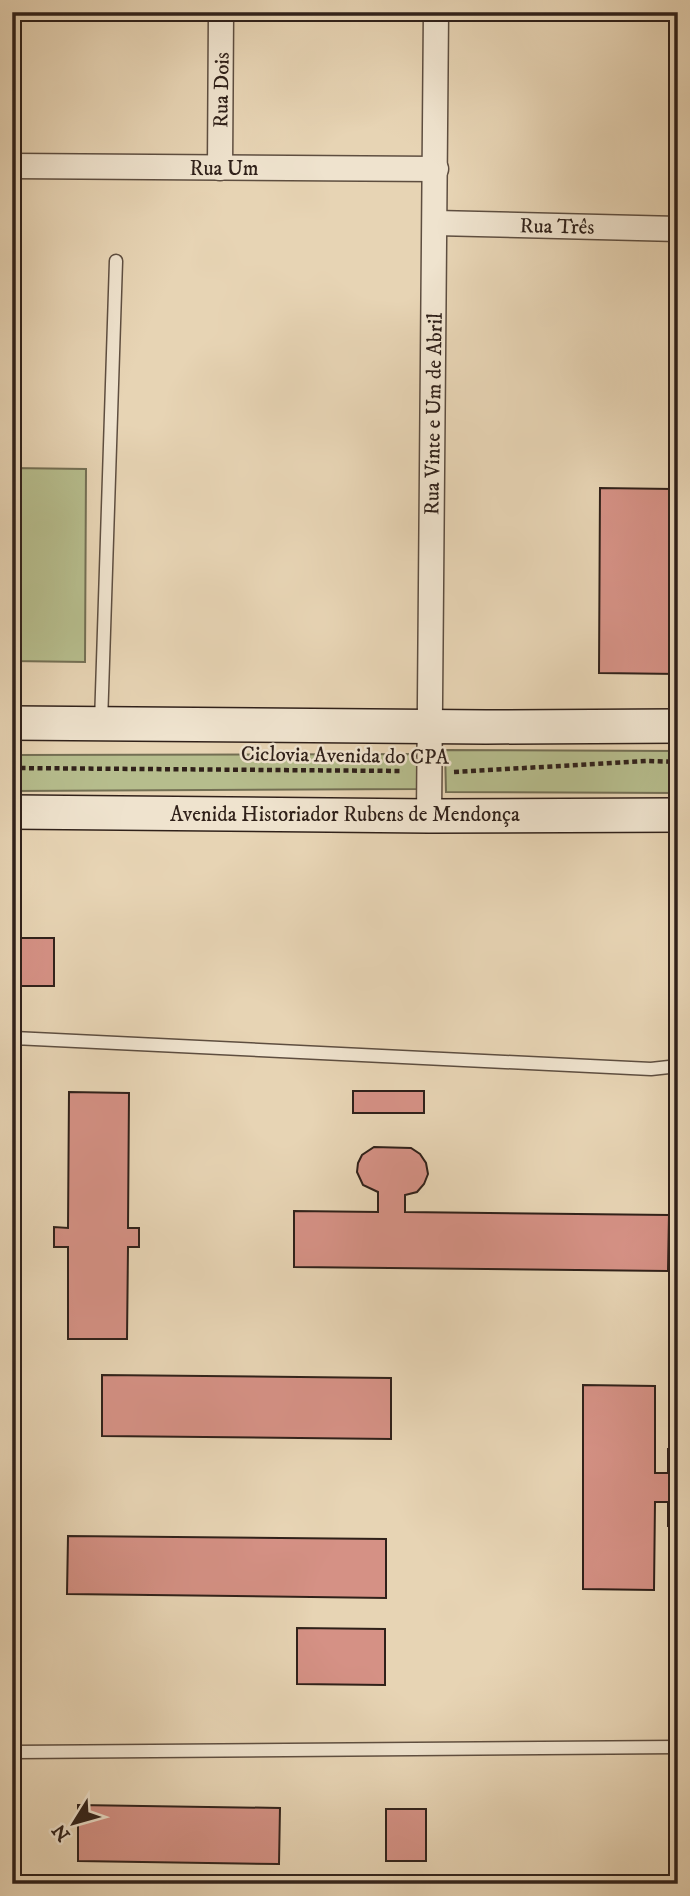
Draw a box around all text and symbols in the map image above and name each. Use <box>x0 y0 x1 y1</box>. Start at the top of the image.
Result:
street label: Rua Dois <box>208 52 236 128</box>
street label: Rua Um <box>189 156 259 182</box>
street label: Rua Três <box>519 213 595 241</box>
street label: Rua Vinte e Um de Abril <box>419 312 449 515</box>
street label: Ciclovia Avenida do CPA <box>241 741 450 771</box>
street label: Avenida Historiador Rubens de Mendonça <box>170 802 520 828</box>
north arrow <box>38 1787 108 1857</box>
text: N <box>48 1819 76 1845</box>

